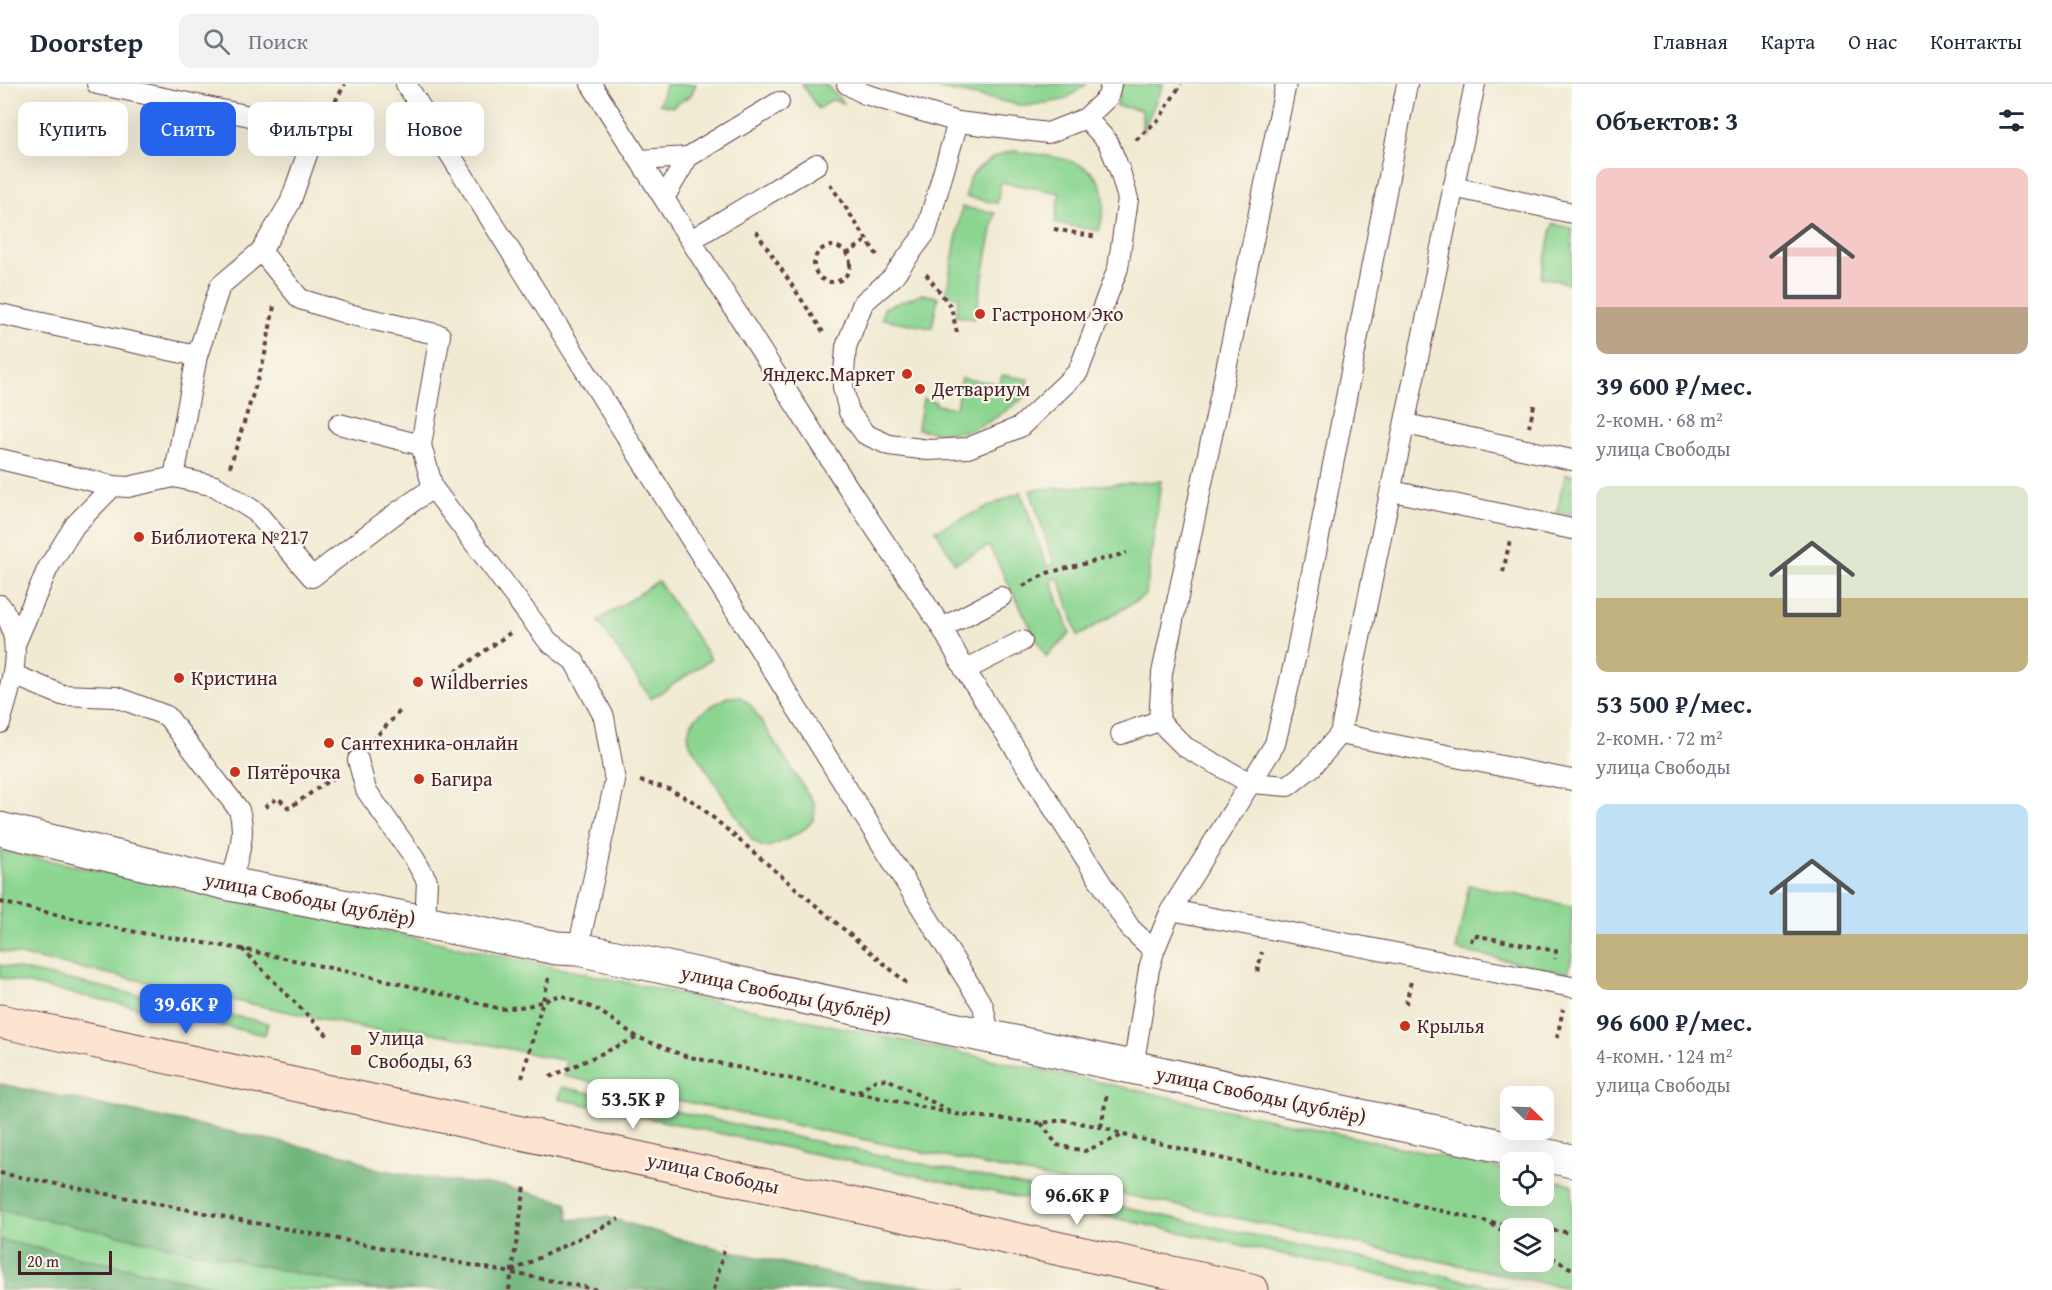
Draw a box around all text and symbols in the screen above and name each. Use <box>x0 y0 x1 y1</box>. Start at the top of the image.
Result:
search box <box>179 14 599 68</box>
text: Doorstep <box>30 21 143 62</box>
icon: search <box>200 25 233 58</box>
text: Поиск <box>248 25 308 57</box>
text: Главная <box>1653 26 1728 57</box>
text: Карта <box>1761 26 1815 57</box>
text: О нас <box>1848 26 1897 57</box>
text: Контакты <box>1930 26 2022 57</box>
text: Объектов: 3 <box>1596 101 1739 140</box>
chip: Купить <box>18 102 128 156</box>
chip: Снять <box>140 102 236 156</box>
chip: Фильтры <box>248 102 374 156</box>
chip: Новое <box>386 102 484 156</box>
icon: filters <box>1995 104 2028 137</box>
icon: home <box>1758 207 1866 315</box>
place label: Гастроном Эко <box>992 299 1123 328</box>
marker: Гастроном Эко <box>973 307 987 321</box>
place label: Яндекс.Маркет <box>761 359 895 388</box>
text: 39 600 ₽/мес. <box>1596 366 1752 405</box>
marker: Яндекс.Маркет <box>900 367 914 381</box>
place label: Детвариум <box>931 374 1030 403</box>
marker: Детвариум <box>913 382 927 396</box>
text: 2-комн. · 68 m² <box>1596 405 1723 434</box>
text: улица Свободы <box>1596 434 1731 463</box>
place label: Библиотека №217 <box>151 522 309 551</box>
icon: home <box>1758 525 1866 633</box>
marker: Библиотека №217 <box>132 530 146 544</box>
place label: Кристина <box>191 663 278 692</box>
place label: Wildberries <box>430 667 528 696</box>
marker: Кристина <box>172 671 186 685</box>
marker: Wildberries <box>411 675 425 689</box>
text: 53 500 ₽/мес. <box>1596 684 1752 723</box>
text: 2-комн. · 72 m² <box>1596 723 1723 752</box>
place label: Сантехника-онлайн <box>341 728 519 757</box>
marker: Сантехника-онлайн <box>322 736 336 750</box>
text: улица Свободы <box>1596 752 1731 781</box>
place label: Пятёрочка <box>247 757 341 786</box>
place label: Багира <box>431 764 493 793</box>
marker: Пятёрочка <box>228 765 242 779</box>
marker: Багира <box>412 772 426 786</box>
icon: home <box>1758 843 1866 951</box>
street label: улица Свободы (дублёр) <box>201 864 418 933</box>
street label: улица Свободы (дублёр) <box>677 957 894 1030</box>
pin: 39.6K ₽ <box>131 984 241 1035</box>
text: 39.6K ₽ <box>154 989 218 1018</box>
text: 96 600 ₽/мес. <box>1596 1002 1752 1041</box>
place label: Крылья <box>1417 1011 1485 1040</box>
marker: Крылья <box>1398 1019 1412 1033</box>
place label: Улица Свободы, 63 <box>368 1023 473 1075</box>
text: 4-комн. · 124 m² <box>1596 1041 1732 1070</box>
marker: Улица Свободы, 63 <box>349 1043 363 1057</box>
street label: улица Свободы (дублёр) <box>1152 1058 1369 1131</box>
text: улица Свободы <box>1596 1070 1731 1099</box>
pin: 53.5K ₽ <box>578 1079 688 1130</box>
text: 53.5K ₽ <box>601 1084 665 1113</box>
north arrow <box>1500 1086 1554 1140</box>
map controls <box>1500 1086 1554 1272</box>
street label: улица Свободы <box>643 1144 782 1201</box>
button: locate <box>1500 1152 1554 1206</box>
pin: 96.6K ₽ <box>1022 1175 1132 1226</box>
text: 96.6K ₽ <box>1045 1180 1109 1209</box>
button: layers <box>1500 1218 1554 1272</box>
scale bar <box>18 1248 112 1276</box>
text: 20 m <box>27 1249 59 1273</box>

